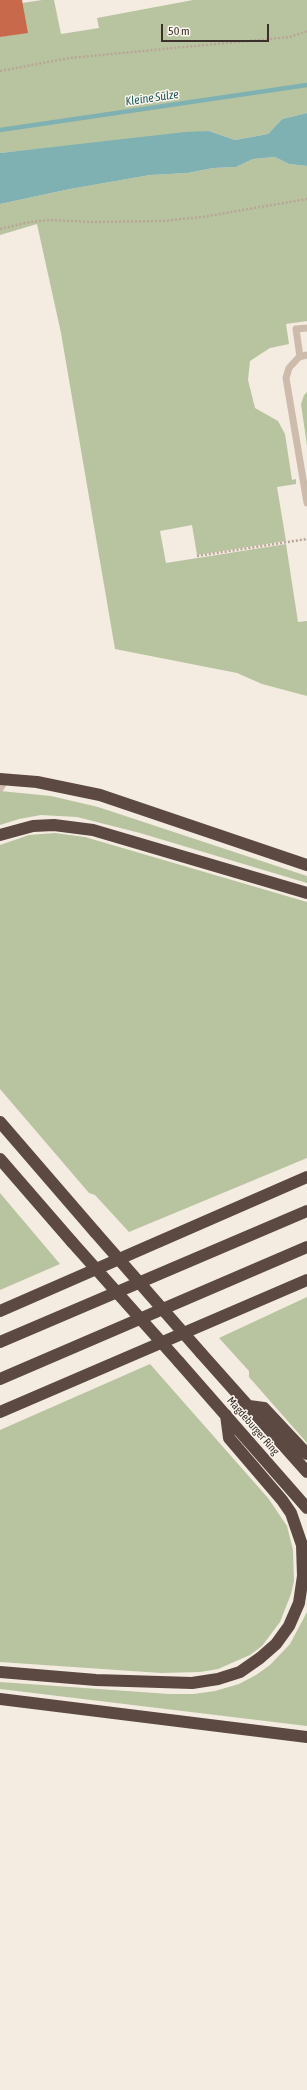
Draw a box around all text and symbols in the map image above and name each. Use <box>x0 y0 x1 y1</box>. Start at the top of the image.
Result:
scale bar <box>163 16 271 42</box>
text: 50 m <box>168 24 190 38</box>
water label: Kleine Sülze <box>124 87 180 109</box>
street label: Magdeburger Ring <box>224 1394 282 1458</box>

